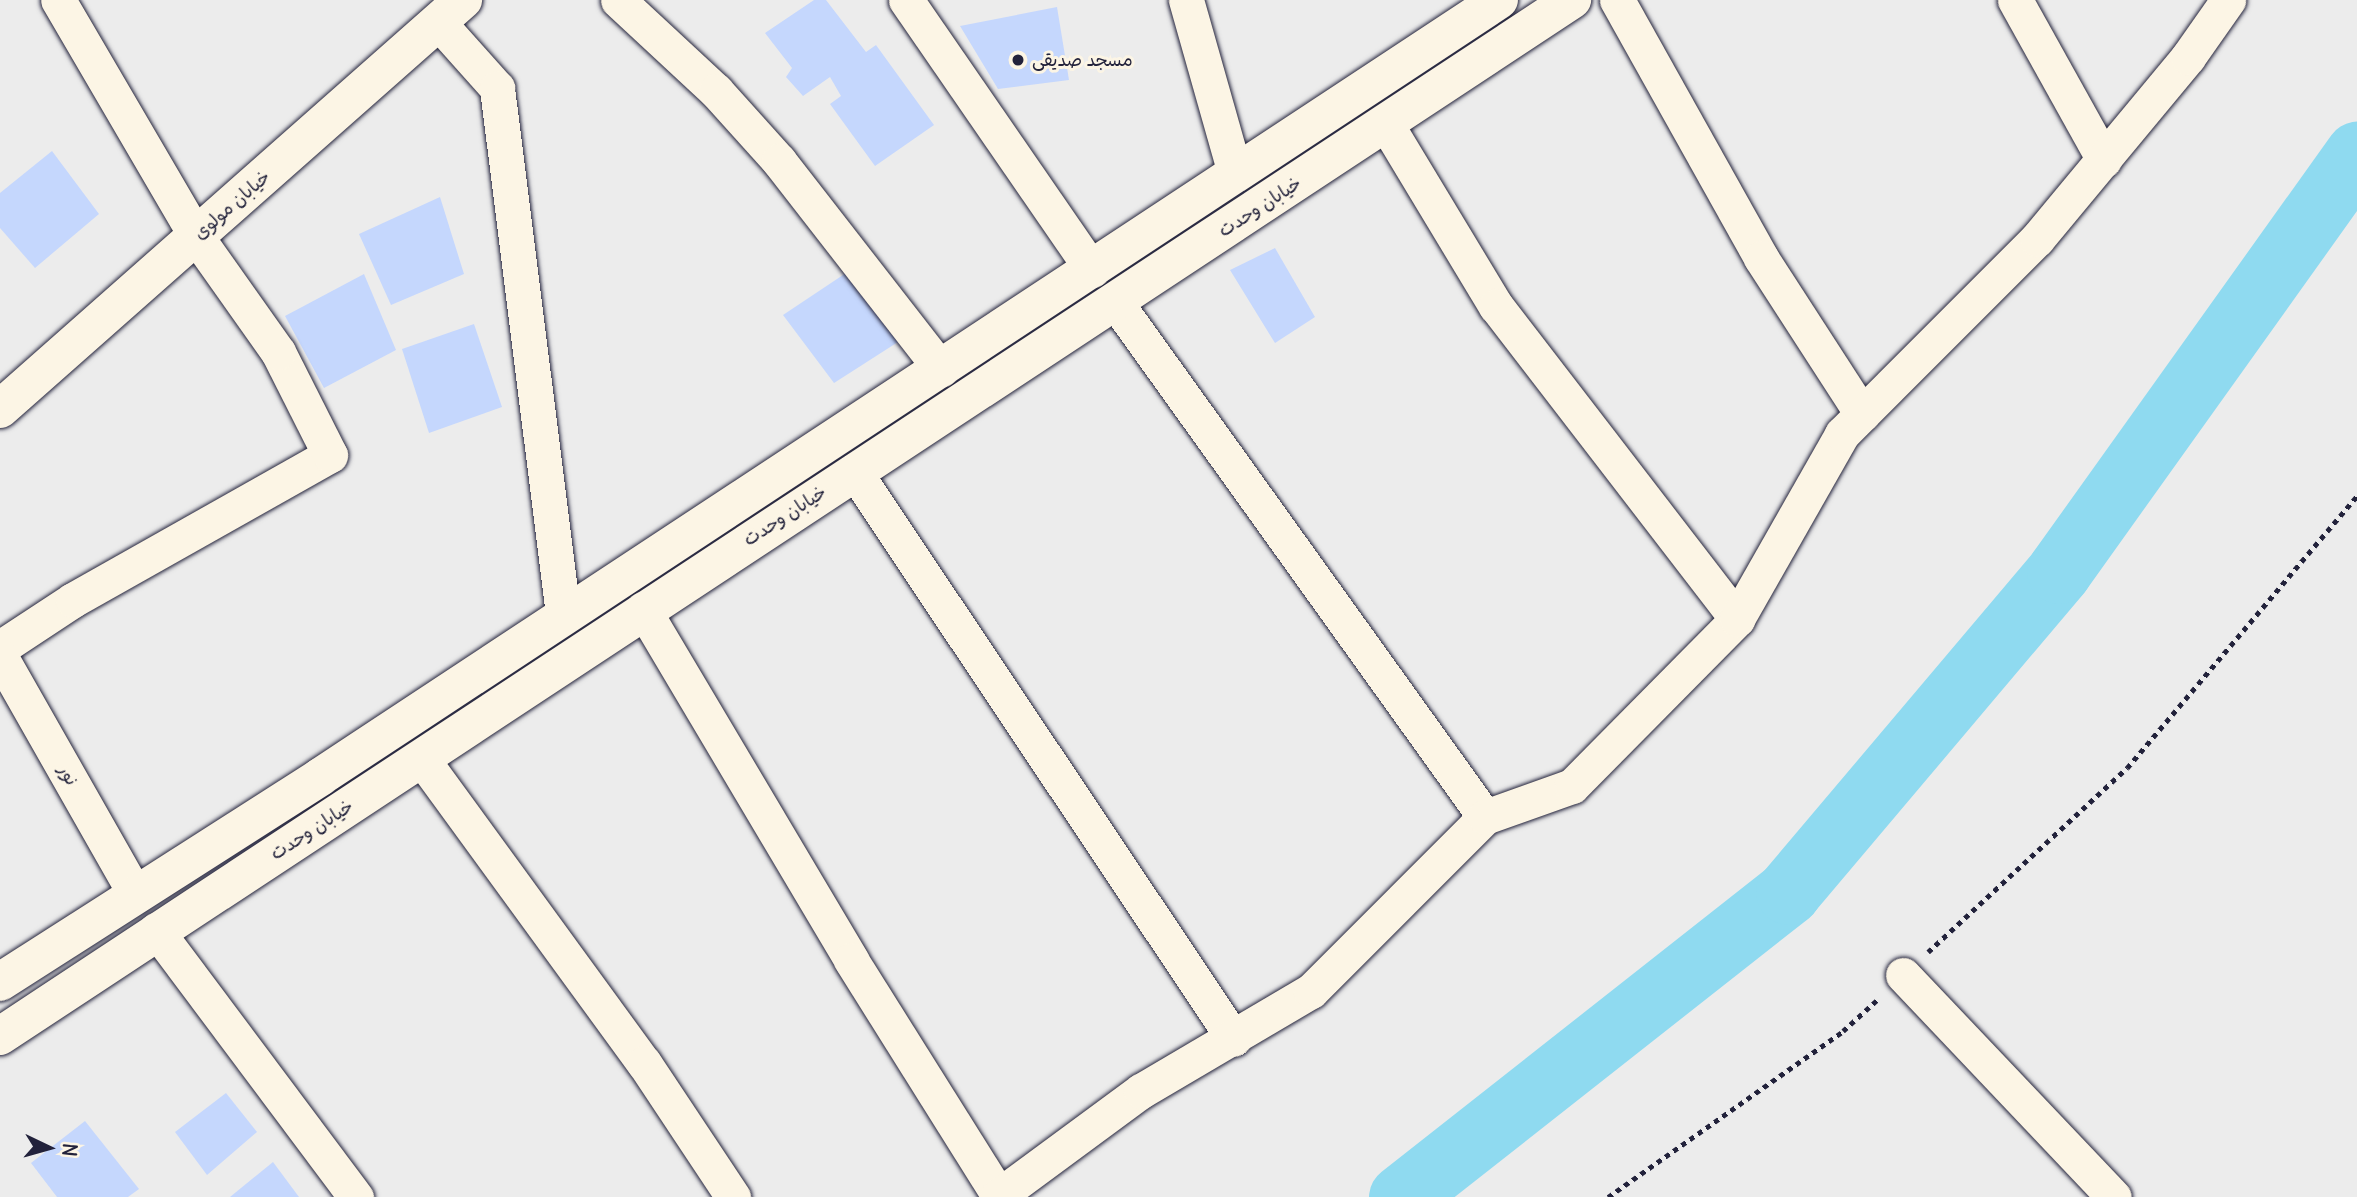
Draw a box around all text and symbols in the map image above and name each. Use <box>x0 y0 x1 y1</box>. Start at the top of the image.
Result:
place label: مسجد صدیقی <box>1032 49 1133 71</box>
marker: مسجد صدیقی <box>1010 52 1026 68</box>
street label: خیابان مولوی <box>189 166 275 244</box>
street label: خیابان وحدت <box>1215 172 1305 242</box>
street label: خیابان وحدت <box>740 481 830 551</box>
street label: نور <box>53 761 83 789</box>
street label: خیابان وحدت <box>267 795 357 865</box>
north arrow <box>14 1113 84 1183</box>
text: N <box>57 1142 82 1157</box>

